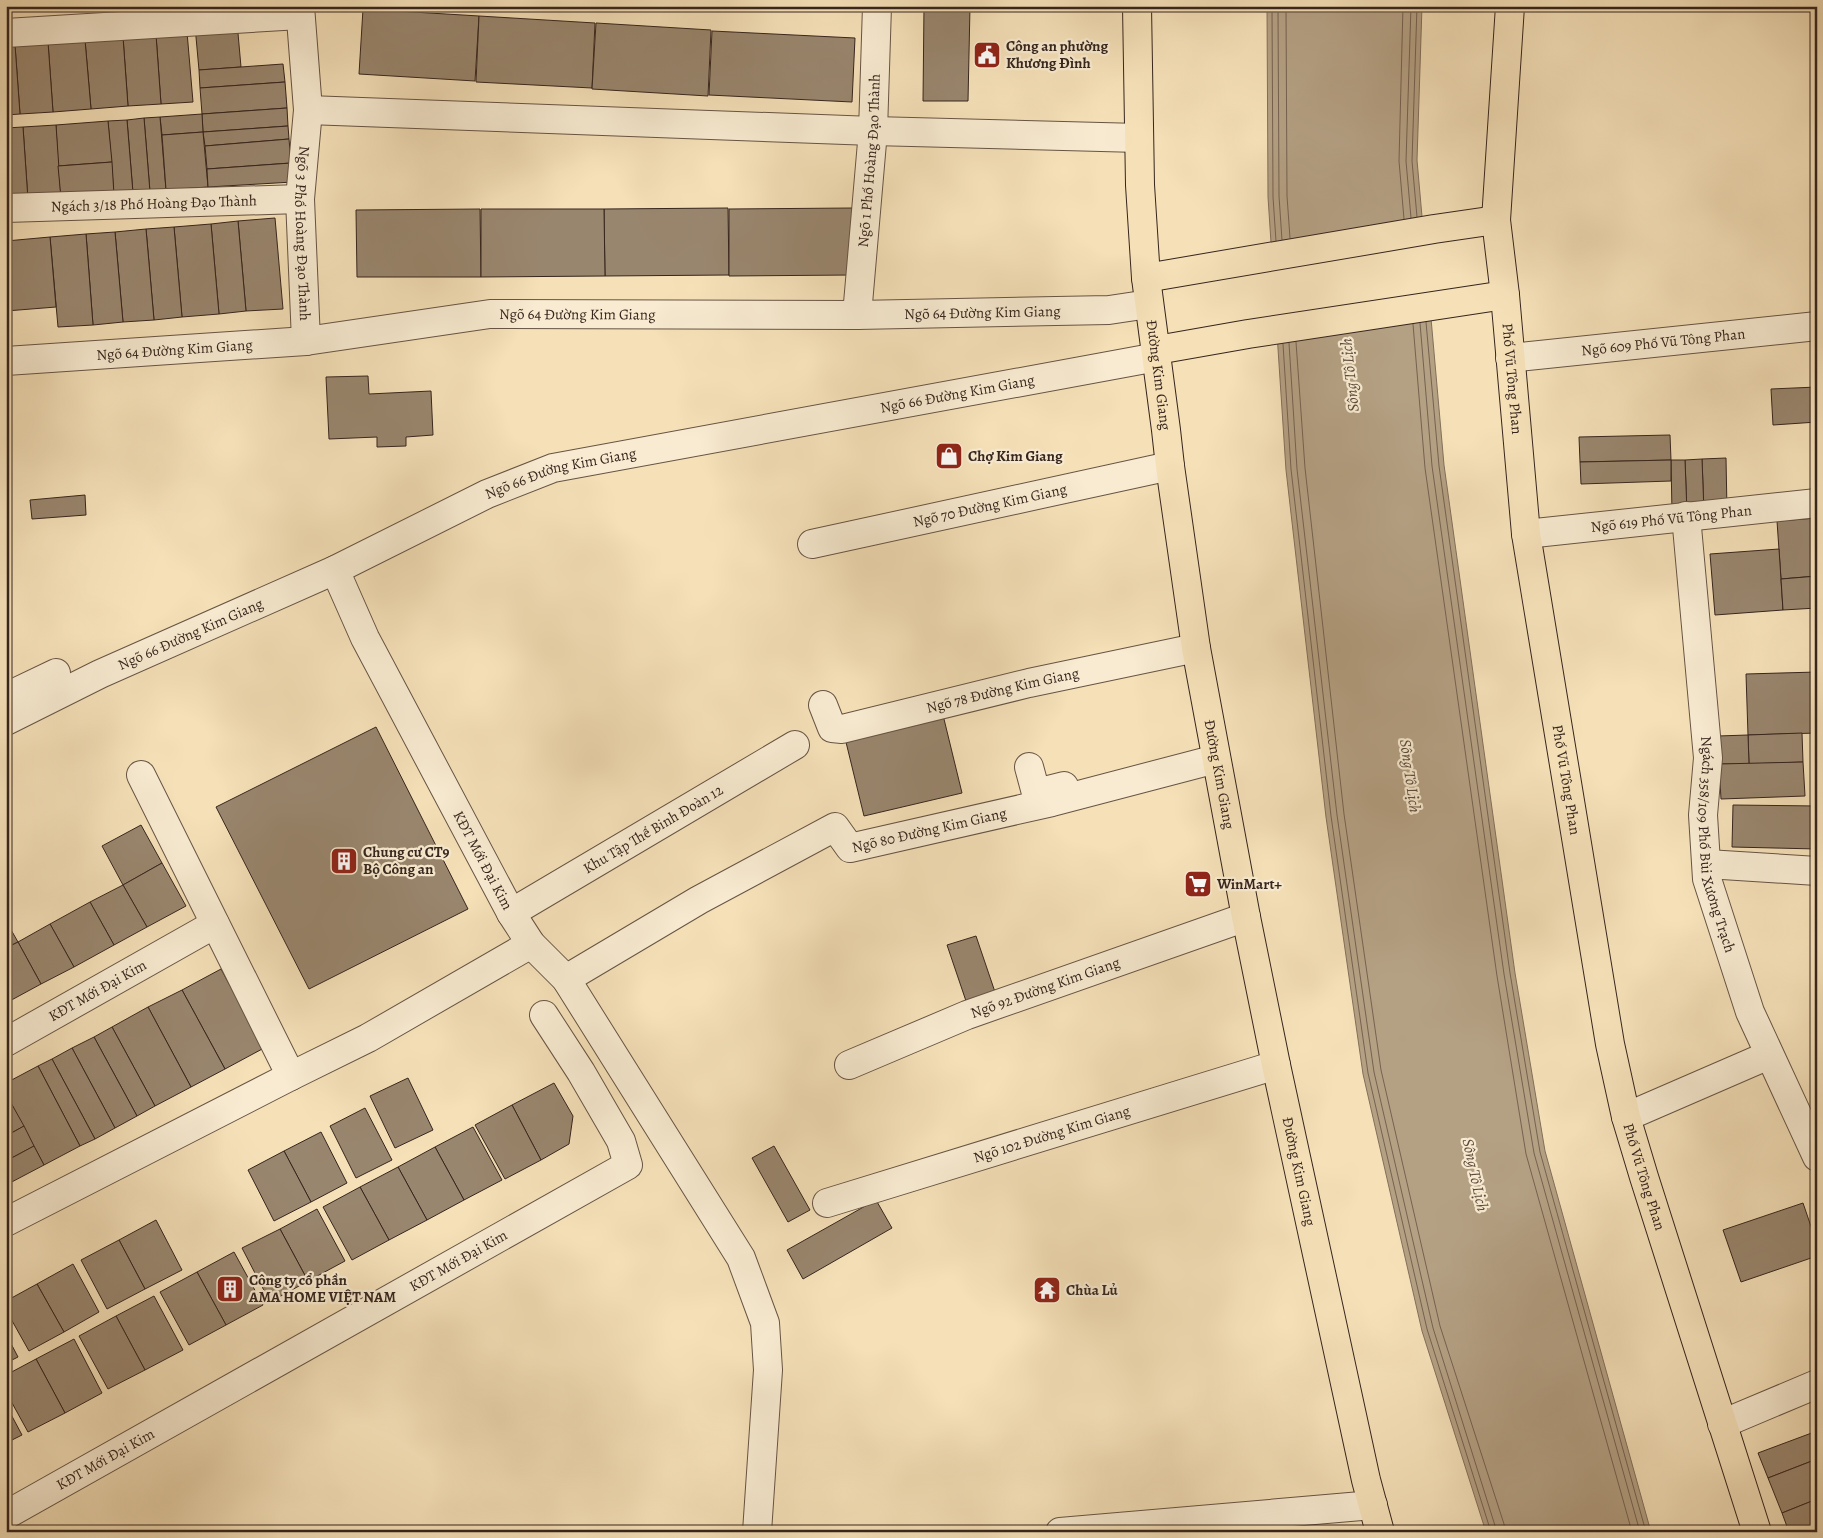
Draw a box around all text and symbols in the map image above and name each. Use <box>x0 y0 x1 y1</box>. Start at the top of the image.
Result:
place label: Công an phường Khương Đình <box>1006 36 1109 73</box>
public building icon: Công an phường Khương Đình <box>972 40 1002 70</box>
street label: Ngõ 1 Phố Hoàng Đạo Thành <box>853 73 885 248</box>
street label: Ngõ 3 Phố Hoàng Đạo Thành <box>290 145 315 321</box>
street label: Ngách 3/18 Phố Hoàng Đạo Thành <box>51 190 257 217</box>
street label: Ngõ 64 Đường Kim Giang <box>904 301 1061 324</box>
street label: Ngõ 64 Đường Kim Giang <box>499 304 656 324</box>
street label: Đường Kim Giang <box>1142 318 1176 432</box>
street label: Phố Vũ Tông Phan <box>1498 322 1527 435</box>
street label: Ngõ 609 Phố Vũ Tông Phan <box>1580 324 1746 361</box>
street label: Ngõ 64 Đường Kim Giang <box>96 335 254 365</box>
water label: Sông Tô Lịch <box>1335 337 1365 413</box>
street label: Ngõ 66 Đường Kim Giang <box>878 370 1037 418</box>
shop icon: Chợ Kim Giang <box>934 441 964 471</box>
street label: Ngõ 66 Đường Kim Giang <box>482 443 638 504</box>
place label: Chợ Kim Giang <box>968 446 1063 466</box>
street label: Ngõ 70 Đường Kim Giang <box>911 479 1069 532</box>
street label: Ngõ 619 Phố Vũ Tông Phan <box>1590 500 1753 537</box>
street label: Ngõ 66 Đường Kim Giang <box>115 593 267 675</box>
street label: Ngõ 78 Đường Kim Giang <box>924 663 1081 718</box>
street label: Đường Kim Giang <box>1199 718 1240 831</box>
street label: Phố Vũ Tông Phan <box>1548 723 1585 836</box>
street label: Ngách 358/109 Phố Bùi Xương Trạch <box>1693 735 1740 955</box>
water label: Sông Tô Lịch <box>1394 738 1426 814</box>
street label: Khu Tập Thể Binh Đoàn 12 <box>579 780 727 878</box>
street label: Ngõ 80 Đường Kim Giang <box>850 803 1009 857</box>
street label: KĐT Mới Đại Kim <box>448 807 518 914</box>
place label: Chung cư CT9 Bộ Công an <box>363 842 450 879</box>
building icon: Chung cư CT9 Bộ Công an <box>329 846 359 876</box>
supermarket icon: WinMart+ <box>1183 869 1213 899</box>
place label: WinMart+ <box>1216 874 1282 894</box>
street label: Ngõ 92 Đường Kim Giang <box>968 952 1123 1023</box>
street label: KĐT Mới Đại Kim <box>45 954 151 1026</box>
street label: Ngõ 102 Đường Kim Giang <box>971 1100 1133 1167</box>
street label: Đường Kim Giang <box>1277 1115 1321 1228</box>
street label: Phố Vũ Tông Phan <box>1618 1121 1670 1233</box>
water label: Sông Tô Lịch <box>1457 1136 1493 1214</box>
street label: KĐT Mới Đại Kim <box>406 1225 511 1296</box>
place label: Công ty cổ phần AMA HOME VIỆT NAM <box>248 1270 396 1307</box>
building icon: Công ty cổ phần AMA HOME VIỆT NAM <box>215 1274 245 1304</box>
temple icon: Chùa Lủ <box>1032 1275 1062 1305</box>
place label: Chùa Lủ <box>1066 1280 1118 1300</box>
street label: KĐT Mới Đại Kim <box>53 1423 158 1495</box>

